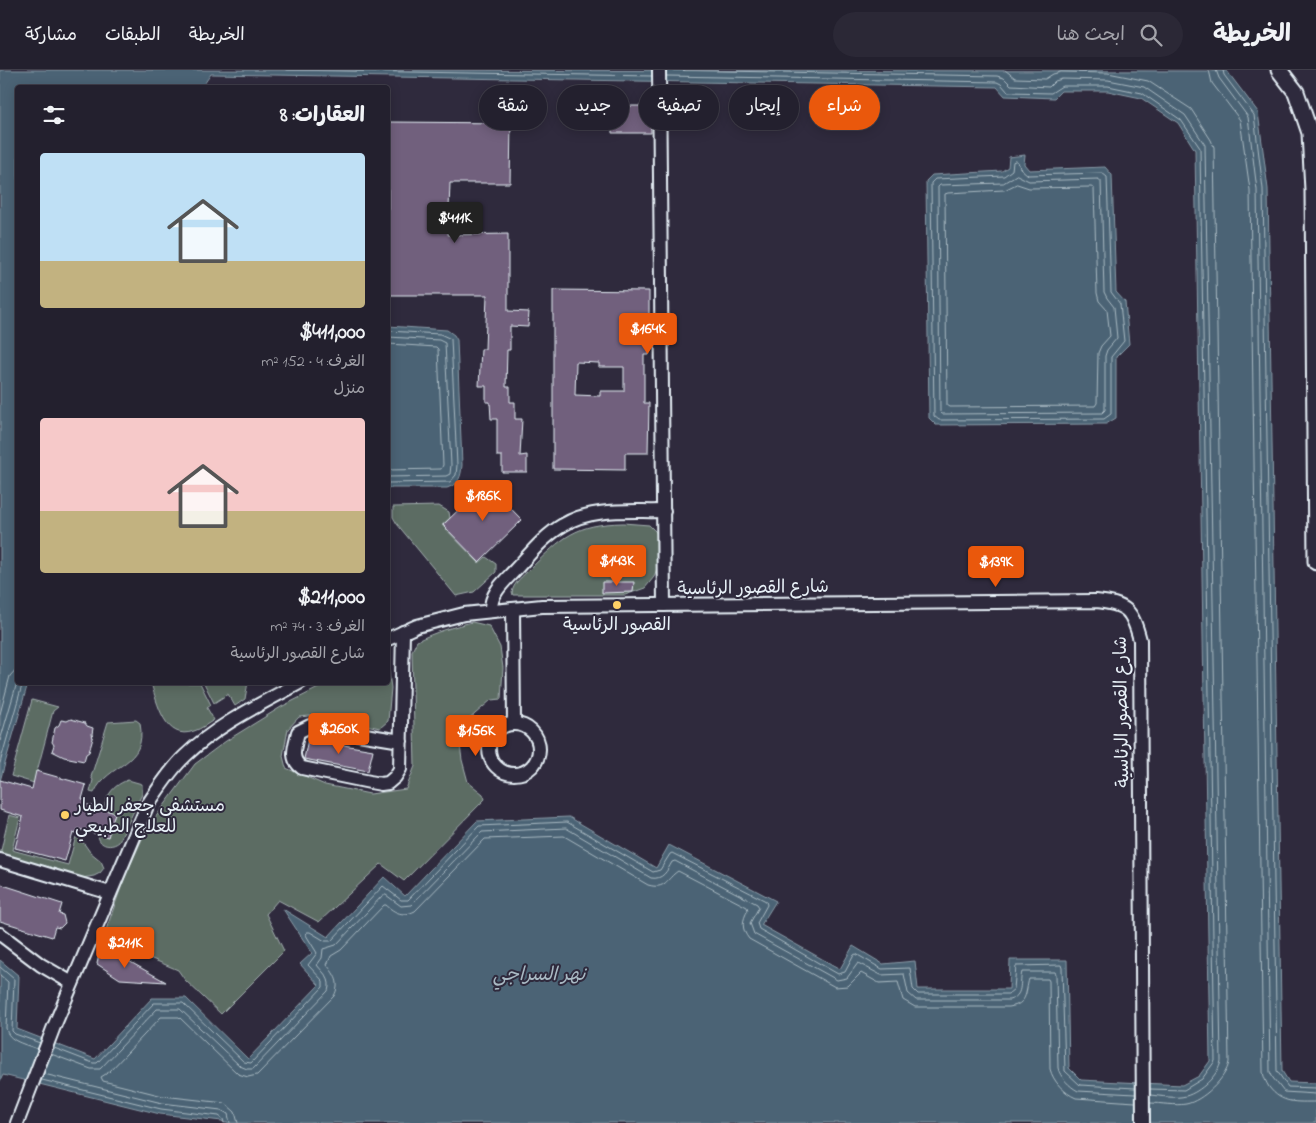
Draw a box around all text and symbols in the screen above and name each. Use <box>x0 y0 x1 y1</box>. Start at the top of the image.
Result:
search box <box>833 12 1183 57</box>
text: الخريطة <box>1213 18 1291 53</box>
icon: search <box>1137 21 1165 49</box>
text: ابحث هنا <box>1057 22 1125 49</box>
text: مشاركة <box>25 23 77 49</box>
text: الطبقات <box>105 23 161 49</box>
text: الخريطة <box>189 23 245 49</box>
chip: شقة <box>479 85 547 130</box>
chip: جديد <box>557 85 629 130</box>
chip: تصفية <box>639 85 719 130</box>
chip: إيجار <box>729 85 799 130</box>
chip: شراء <box>809 85 880 130</box>
icon: filters <box>40 101 68 129</box>
text: العقارات: 8 <box>280 101 365 131</box>
icon: home <box>158 186 248 276</box>
pin: $411K <box>420 202 490 244</box>
text: $411K <box>438 206 472 230</box>
pin: $164K <box>613 312 683 355</box>
text: $164K <box>630 317 666 341</box>
text: $411,000 <box>299 318 365 348</box>
text: الغرف: 4 · 152 m² <box>261 350 365 374</box>
text: منزل <box>333 377 365 401</box>
icon: home <box>158 451 248 541</box>
pin: $186K <box>448 480 518 522</box>
text: $186K <box>465 484 501 508</box>
pin: $143K <box>582 544 652 587</box>
pin: $139K <box>961 546 1031 588</box>
text: $143K <box>599 549 635 573</box>
text: $139K <box>979 550 1013 574</box>
street label: شارع القصور الرئاسية <box>677 575 829 603</box>
text: $211,000 <box>298 583 365 613</box>
marker: القصور الرئاسية <box>611 599 623 611</box>
place label: القصور الرئاسية <box>563 613 671 639</box>
text: الغرف: 3 · 74 m² <box>270 615 365 639</box>
street label: شارع القصور الرئاسية <box>1109 636 1137 788</box>
text: شارع القصور الرئاسية <box>230 642 365 666</box>
pin: $260K <box>304 712 374 755</box>
pin: $156K <box>441 714 511 757</box>
text: $260K <box>319 717 359 741</box>
text: $156K <box>457 719 495 743</box>
place label: مستشفى جعفر الطيار للعلاج الطبيعي <box>73 794 225 842</box>
marker: مستشفى جعفر الطيار للعلاج الطبيعي <box>59 809 71 821</box>
pin: $211K <box>90 926 160 969</box>
text: $211K <box>107 931 143 955</box>
water label: نهر السراجي <box>493 962 587 990</box>

